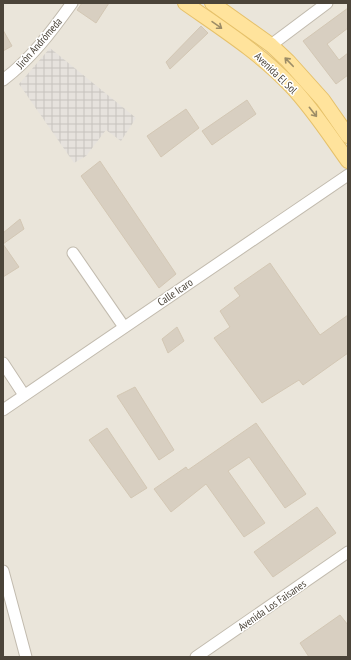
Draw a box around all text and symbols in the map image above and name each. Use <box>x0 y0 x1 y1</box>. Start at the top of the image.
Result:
street label: Jirón Andrómeda <box>12 15 65 72</box>
one-way arrow <box>211 21 222 29</box>
street label: Avenida El Sol <box>252 49 301 97</box>
one-way arrow <box>284 57 294 67</box>
one-way arrow <box>309 107 317 118</box>
street label: Calle Icaro <box>155 275 196 309</box>
street label: Avenida Los Faisanes <box>235 576 309 634</box>

